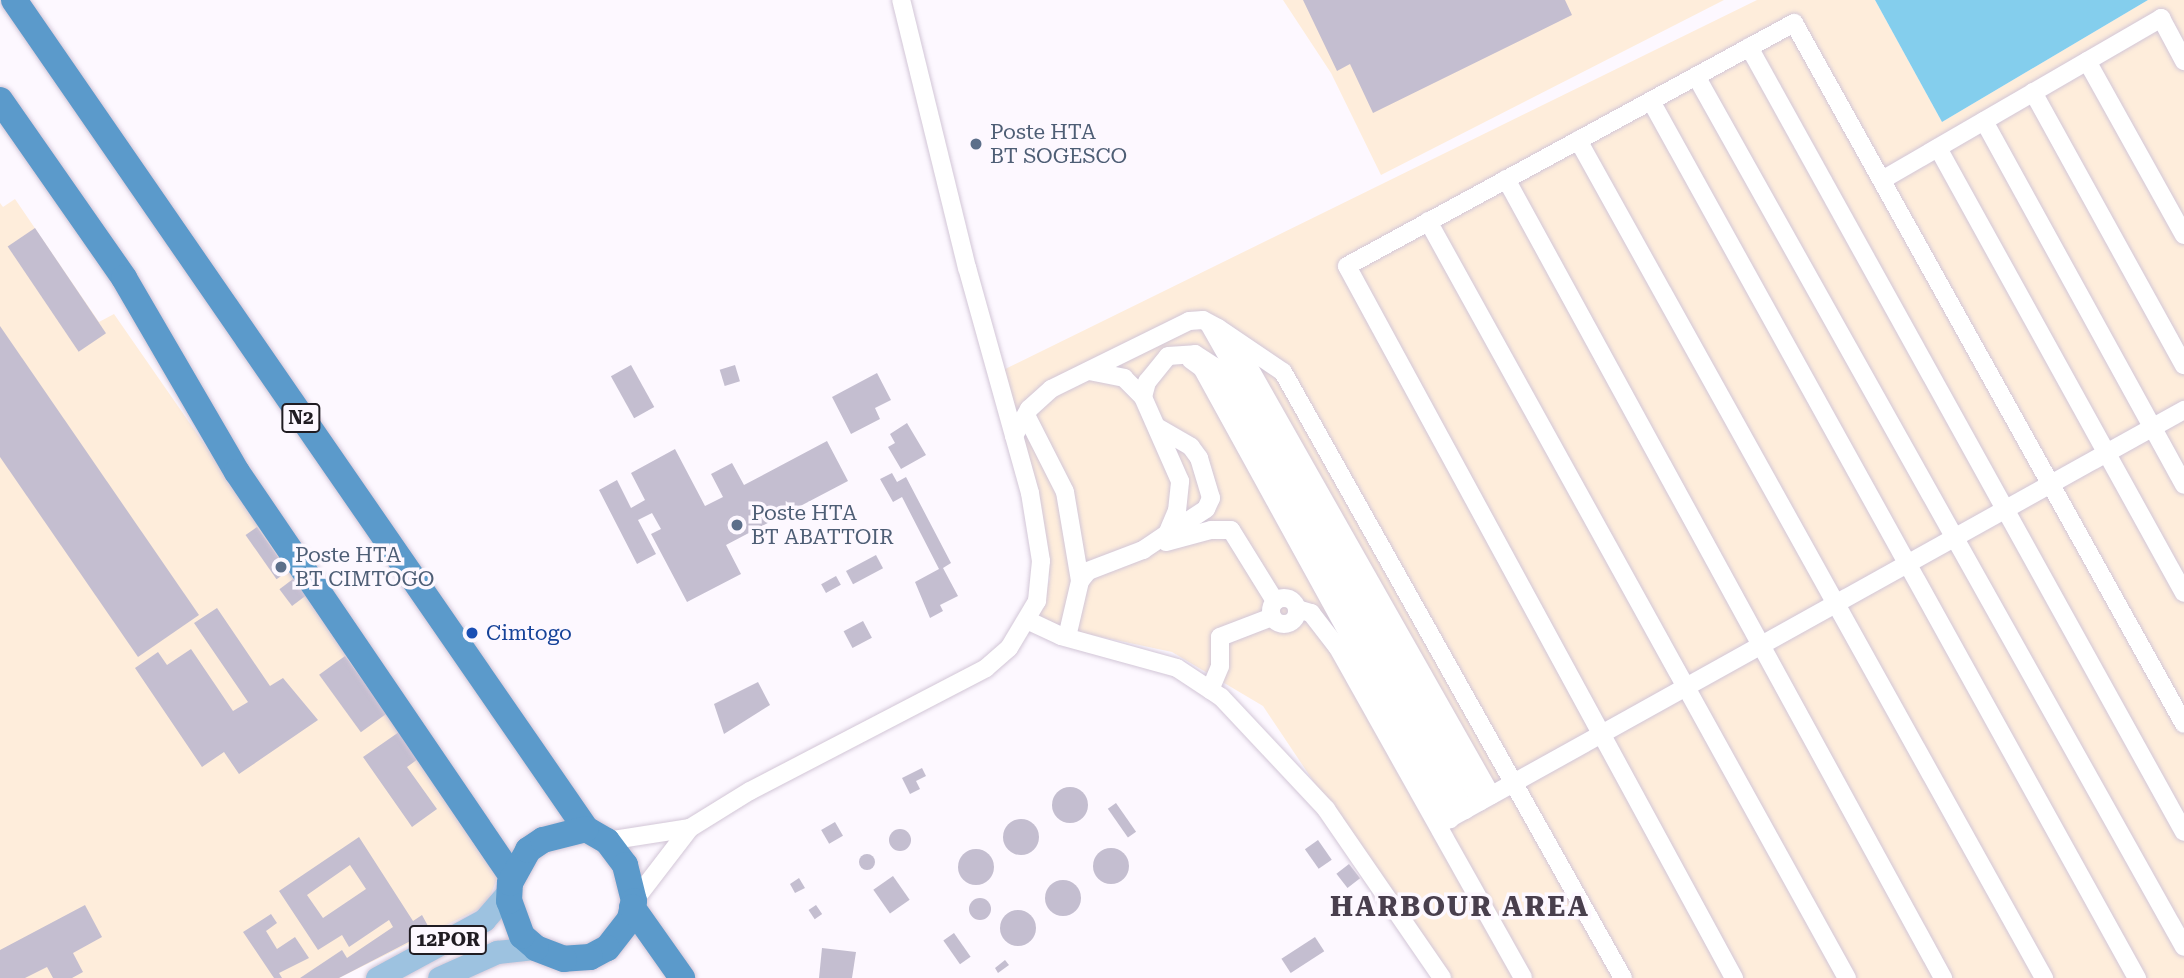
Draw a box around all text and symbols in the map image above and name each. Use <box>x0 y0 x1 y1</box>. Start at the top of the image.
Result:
place label: Poste HTA BT SOGESCO <box>990 119 1127 169</box>
marker: Poste HTA BT SOGESCO <box>968 136 984 152</box>
road number: N2 <box>280 402 322 434</box>
place label: Poste HTA BT ABATTOIR <box>751 500 894 550</box>
marker: Poste HTA BT ABATTOIR <box>729 517 745 533</box>
place label: Poste HTA BT CIMTOGO <box>295 542 434 592</box>
marker: Poste HTA BT CIMTOGO <box>273 559 289 575</box>
place label: Cimtogo <box>486 620 572 646</box>
marker: Cimtogo <box>464 625 480 641</box>
district label: HARBOUR AREA <box>1332 890 1588 924</box>
road number: 12POR <box>408 924 488 956</box>

